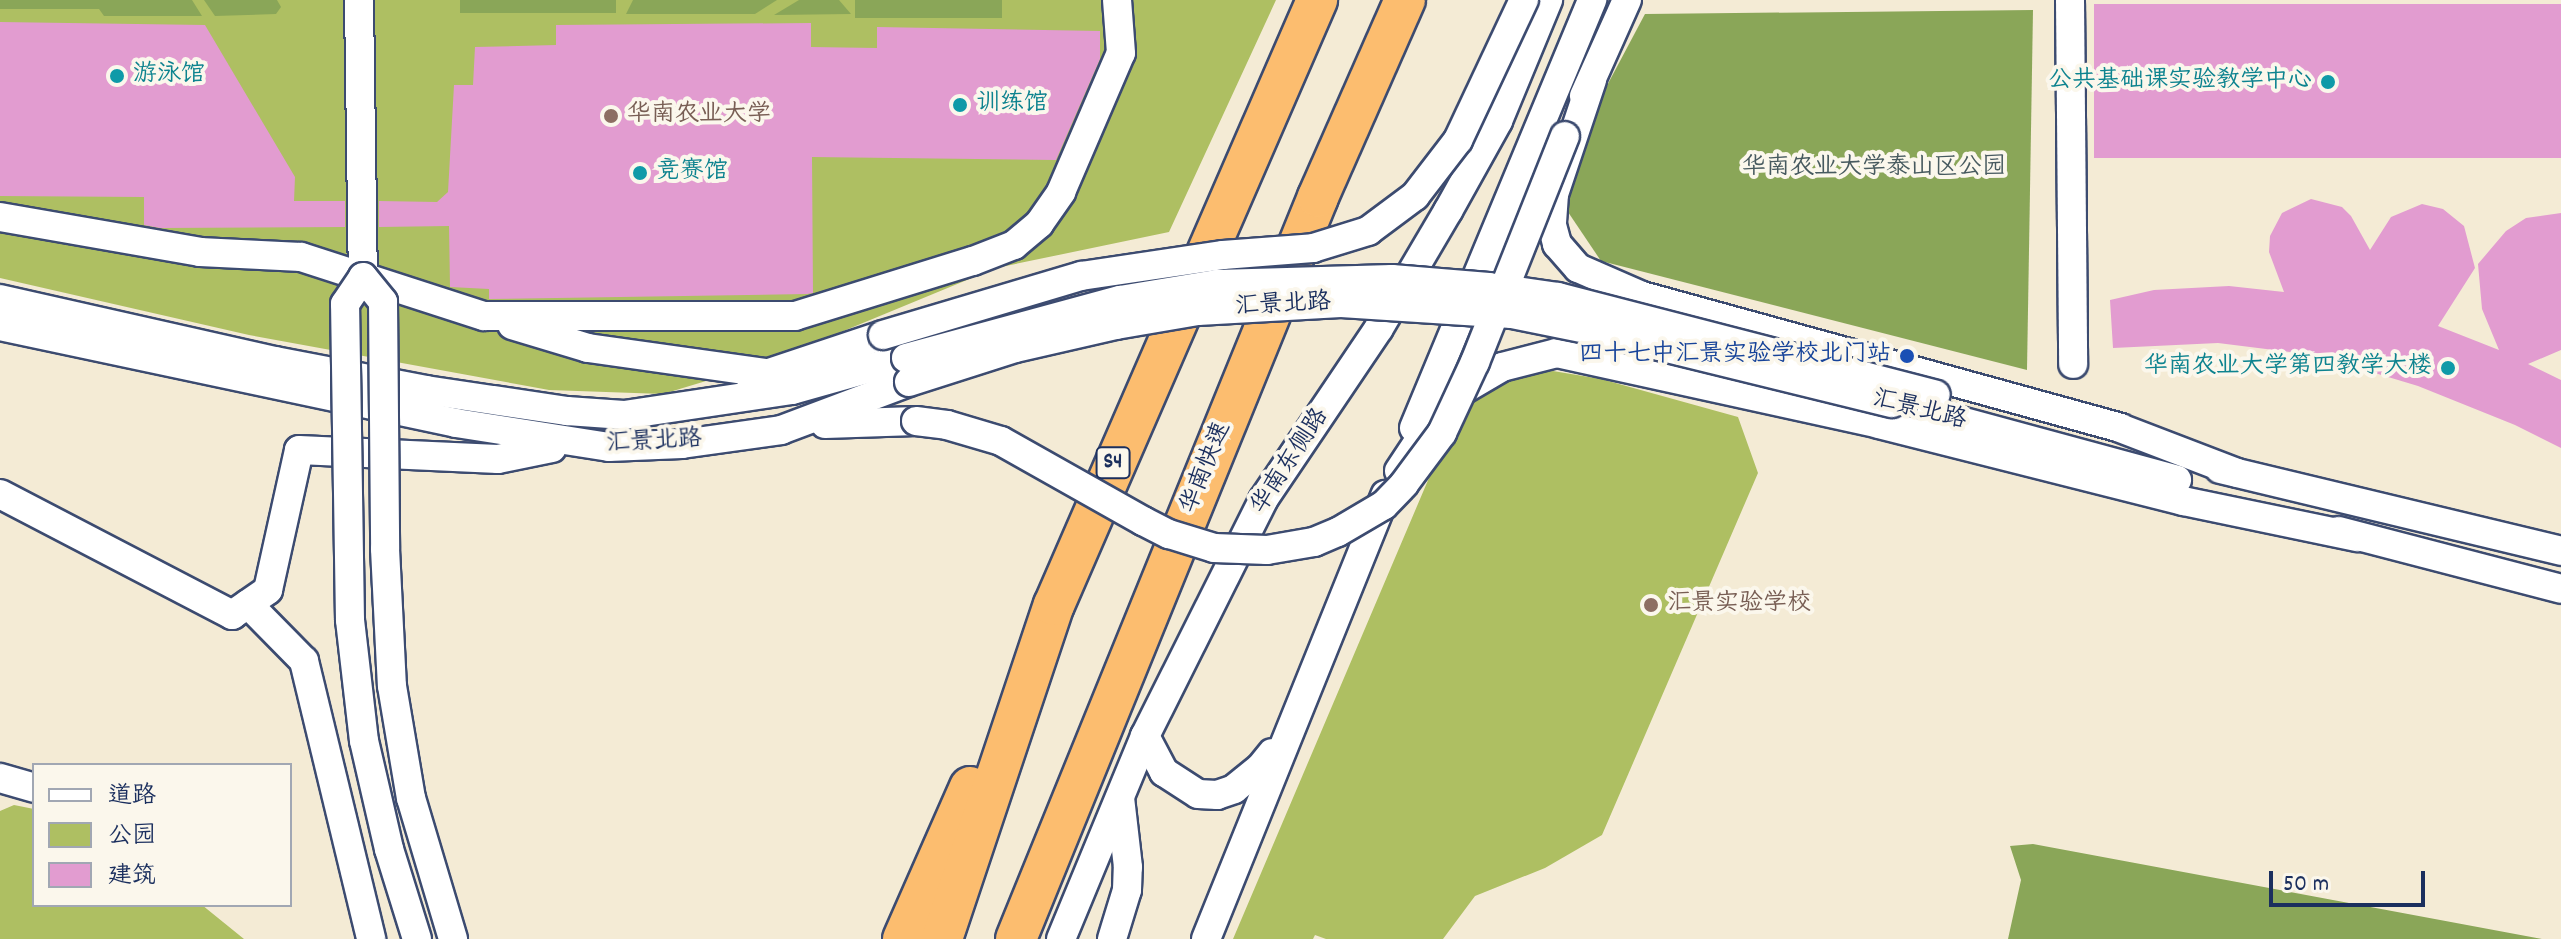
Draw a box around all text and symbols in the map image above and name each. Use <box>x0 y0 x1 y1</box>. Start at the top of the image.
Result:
place label: 游泳馆 <box>133 62 205 90</box>
marker: 游泳馆 <box>108 67 126 85</box>
place label: 公共基础课实验教学中心 <box>2048 68 2312 96</box>
marker: 公共基础课实验教学中心 <box>2319 73 2337 91</box>
place label: 训练馆 <box>976 91 1048 119</box>
marker: 训练馆 <box>951 96 969 114</box>
place label: 华南农业大学 <box>627 102 771 130</box>
marker: 华南农业大学 <box>602 107 620 125</box>
park label: 华南农业大学泰山区公园 <box>1742 155 2006 183</box>
place label: 竞赛馆 <box>656 159 728 187</box>
marker: 竞赛馆 <box>631 164 649 182</box>
street label: 汇景北路 <box>1234 289 1332 323</box>
place label: 四十七中汇景实验学校北门站 <box>1579 342 1891 370</box>
marker: 四十七中汇景实验学校北门站 <box>1898 347 1916 365</box>
place label: 华南农业大学第四教学大楼 <box>2144 354 2432 382</box>
marker: 华南农业大学第四教学大楼 <box>2439 359 2457 377</box>
street label: 汇景北路 <box>1869 385 1969 437</box>
street label: 华南东侧路 <box>1246 404 1336 520</box>
street label: 华南快速 <box>1176 418 1238 518</box>
street label: 汇景北路 <box>605 426 703 460</box>
road number: S4 <box>1095 445 1131 481</box>
place label: 汇景实验学校 <box>1667 591 1811 619</box>
marker: 汇景实验学校 <box>1642 596 1660 614</box>
legend <box>32 763 292 907</box>
text: 道路 <box>108 780 156 814</box>
text: 公园 <box>108 820 156 854</box>
scale bar <box>2273 855 2429 905</box>
text: 建筑 <box>108 860 156 894</box>
text: 50 m <box>2283 868 2329 902</box>

